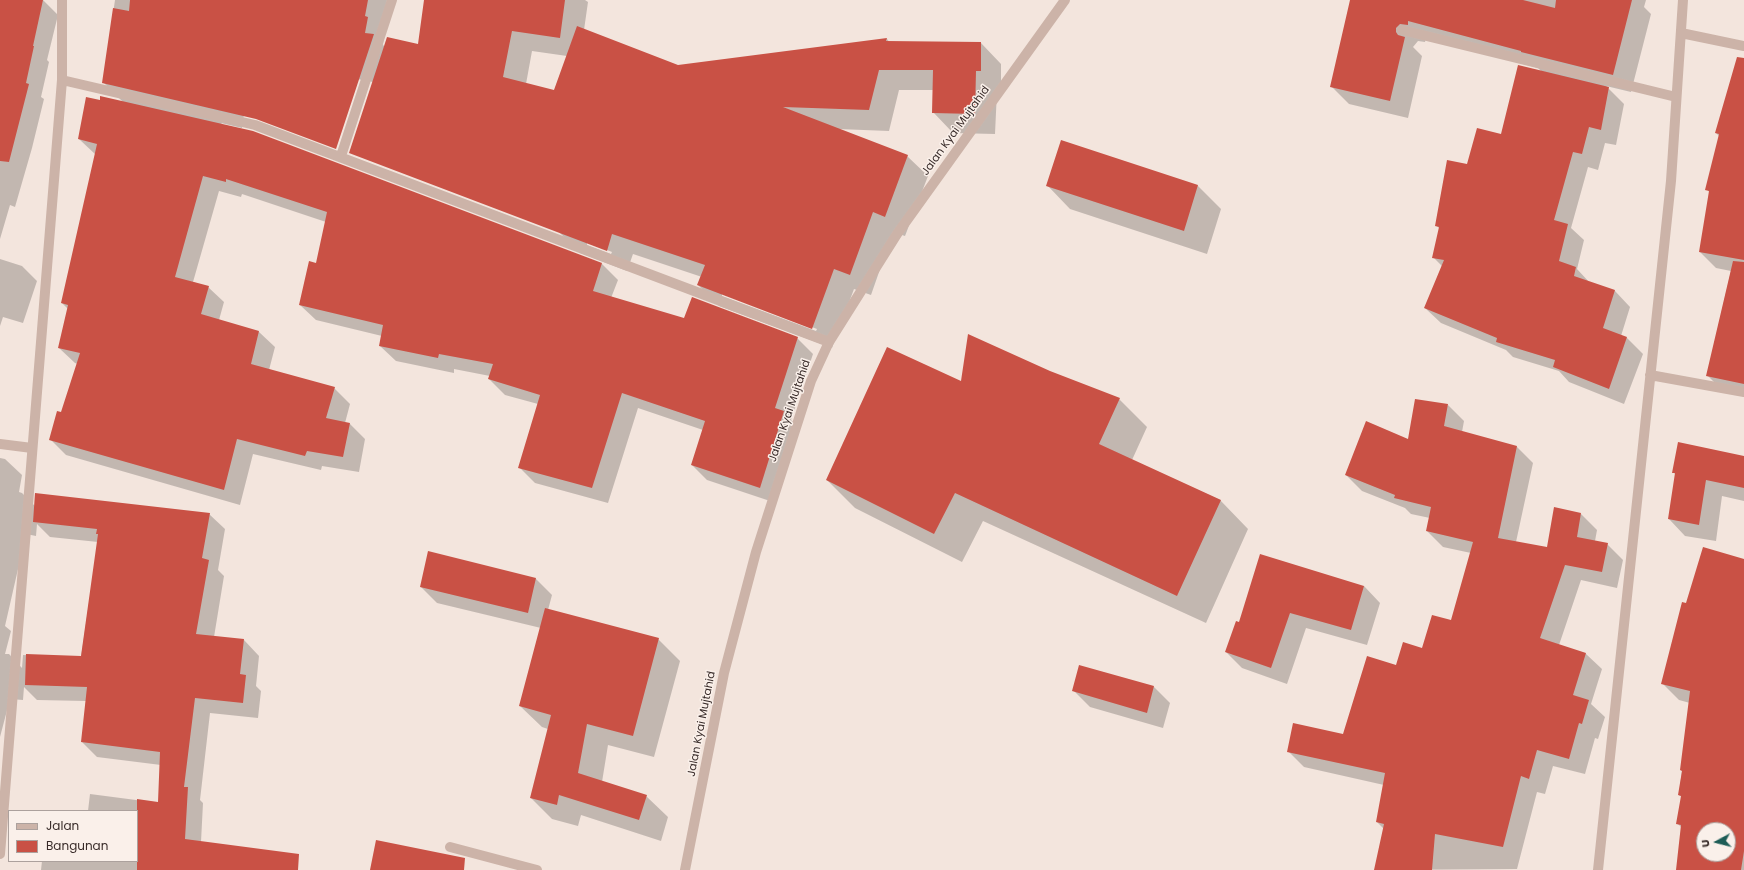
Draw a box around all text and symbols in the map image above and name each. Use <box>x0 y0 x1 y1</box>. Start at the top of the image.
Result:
street label: Jalan Kyai Mujtahid <box>919 84 993 178</box>
street label: Jalan Kyai Mujtahid <box>766 358 814 464</box>
street label: Jalan Kyai Mujtahid <box>685 670 719 778</box>
legend <box>8 810 138 862</box>
text: Jalan <box>46 817 79 834</box>
north arrow <box>1696 822 1736 862</box>
text: Bangunan <box>46 837 108 854</box>
text: U <box>1697 839 1713 848</box>

